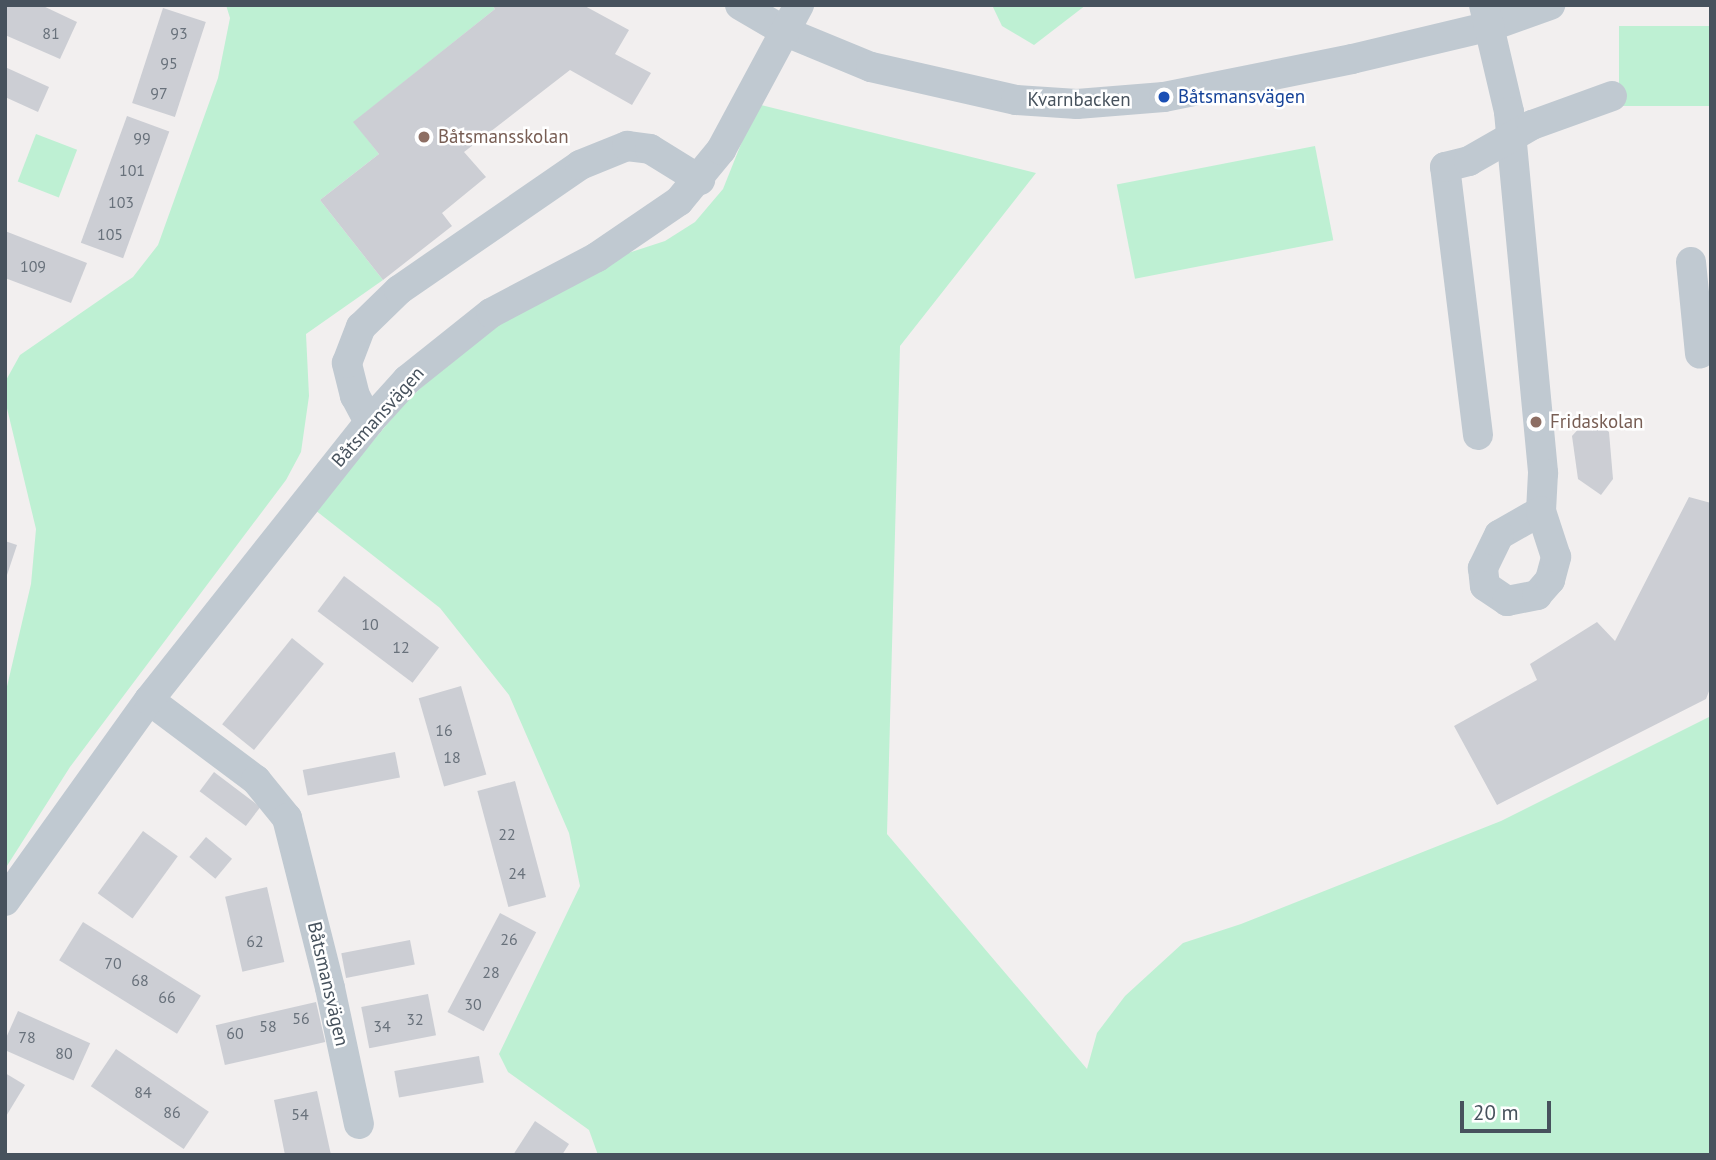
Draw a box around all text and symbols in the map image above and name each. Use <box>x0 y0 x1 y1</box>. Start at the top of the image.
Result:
house number: 81 <box>42 23 60 43</box>
house number: 93 <box>170 23 188 43</box>
house number: 95 <box>160 53 178 73</box>
house number: 97 <box>150 83 168 103</box>
place label: Båtsmansvägen <box>1178 86 1305 108</box>
street label: Kvarnbacken <box>1027 89 1131 111</box>
marker: Båtsmansvägen <box>1156 89 1172 105</box>
place label: Båtsmansskolan <box>438 126 569 148</box>
house number: 99 <box>133 128 151 148</box>
marker: Båtsmansskolan <box>416 129 432 145</box>
house number: 101 <box>119 160 145 180</box>
house number: 103 <box>108 192 134 212</box>
house number: 105 <box>97 224 123 244</box>
house number: 109 <box>20 256 46 276</box>
street label: Båtsmansvägen <box>327 362 429 472</box>
place label: Fridaskolan <box>1550 411 1643 433</box>
marker: Fridaskolan <box>1528 414 1544 430</box>
house number: 10 <box>361 614 379 634</box>
house number: 12 <box>392 637 410 657</box>
house number: 16 <box>435 720 453 740</box>
house number: 18 <box>443 747 461 767</box>
house number: 22 <box>498 824 516 844</box>
house number: 24 <box>508 863 526 883</box>
street label: Båtsmansvägen <box>303 920 353 1048</box>
house number: 26 <box>500 929 518 949</box>
house number: 62 <box>246 931 264 951</box>
house number: 70 <box>104 953 122 973</box>
house number: 28 <box>482 962 500 982</box>
house number: 68 <box>131 970 149 990</box>
house number: 66 <box>158 987 176 1007</box>
house number: 30 <box>464 994 482 1014</box>
house number: 56 <box>292 1008 310 1028</box>
house number: 32 <box>406 1009 424 1029</box>
house number: 58 <box>259 1016 277 1036</box>
house number: 34 <box>373 1016 391 1036</box>
house number: 60 <box>226 1023 244 1043</box>
house number: 78 <box>18 1027 36 1047</box>
house number: 80 <box>55 1043 73 1063</box>
house number: 84 <box>134 1082 152 1102</box>
scale bar <box>1464 1086 1555 1130</box>
text: 20 m <box>1473 1099 1519 1126</box>
house number: 86 <box>163 1102 181 1122</box>
house number: 54 <box>291 1104 309 1124</box>

